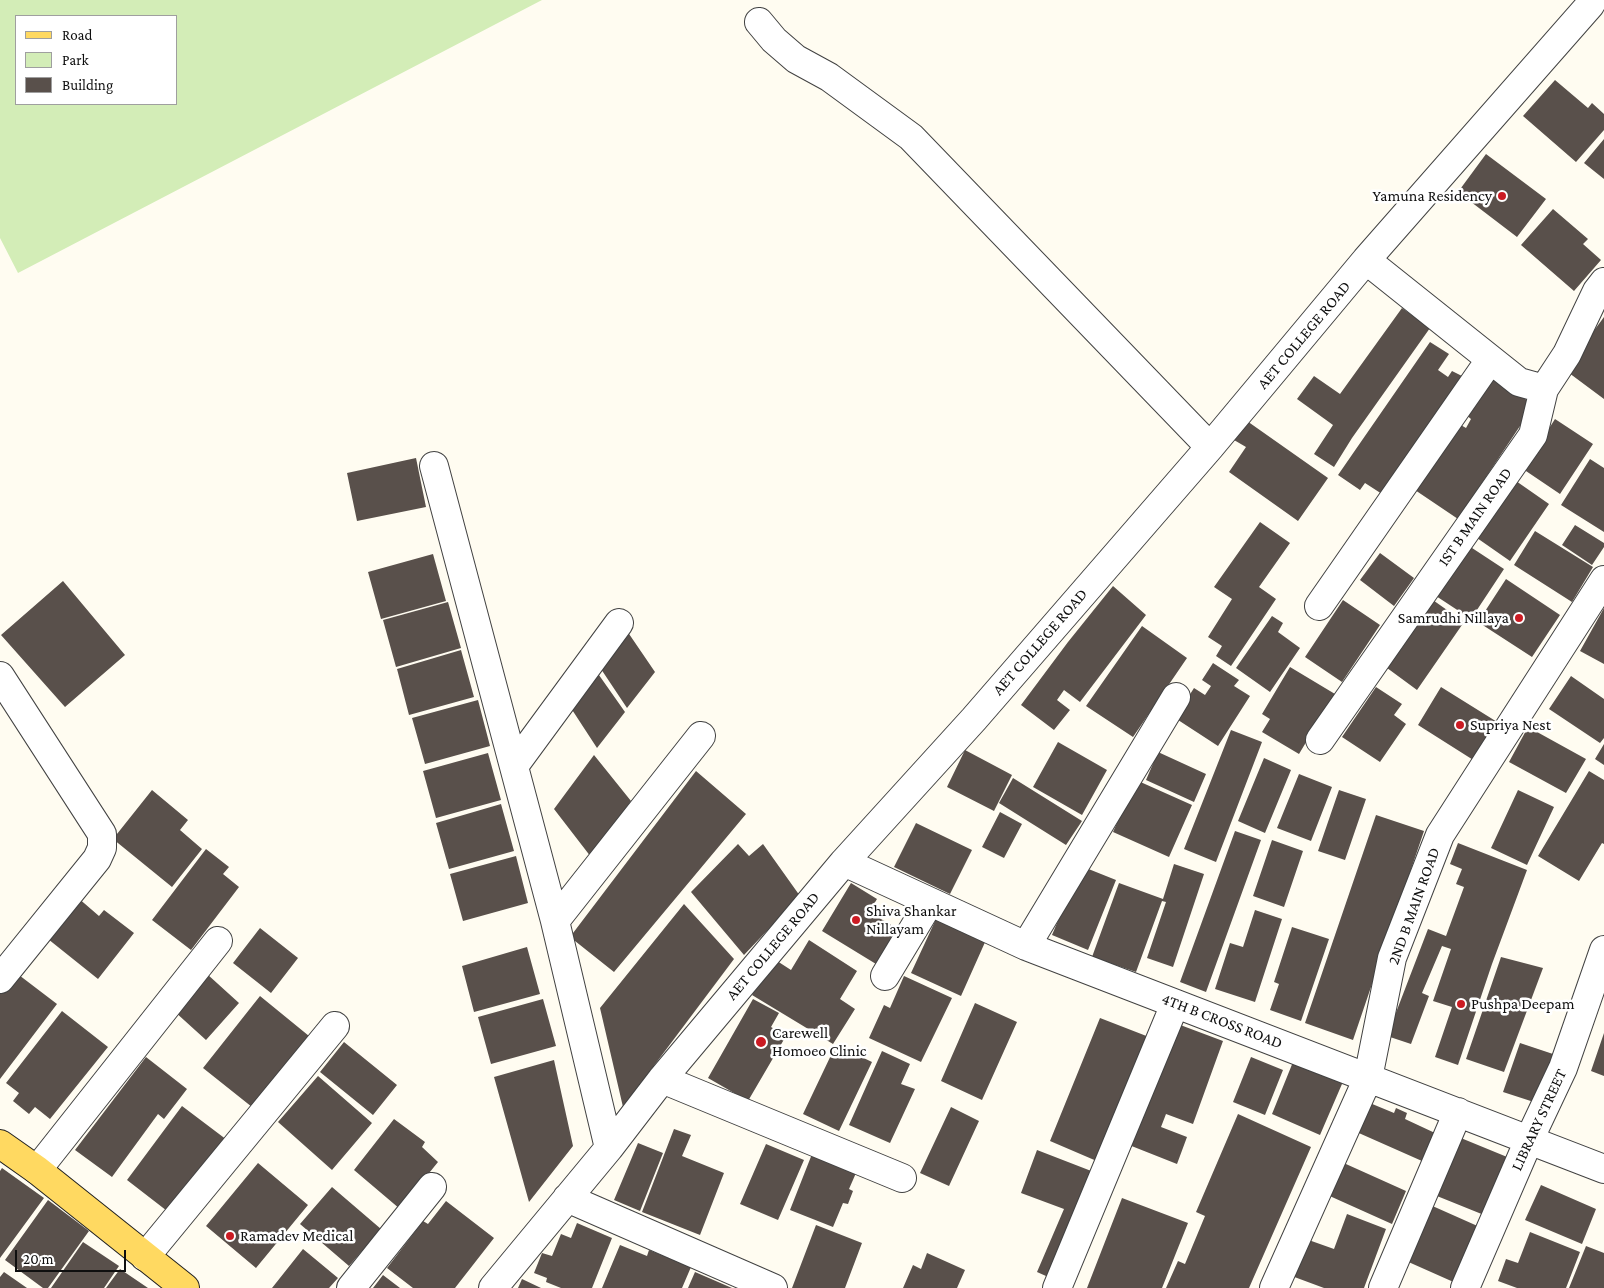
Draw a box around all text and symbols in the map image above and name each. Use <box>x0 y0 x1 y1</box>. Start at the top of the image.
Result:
legend <box>15 15 178 105</box>
text: Road <box>62 27 92 43</box>
text: Park <box>62 52 89 68</box>
text: Building <box>62 77 113 93</box>
place label: Yamuna Residency <box>1373 186 1492 206</box>
marker: Yamuna Residency <box>1496 190 1508 202</box>
street label: AET COLLEGE ROAD <box>1253 277 1355 393</box>
street label: 1ST B MAIN ROAD <box>1434 464 1516 570</box>
street label: AET COLLEGE ROAD <box>988 585 1092 699</box>
place label: Samrudhi Nillaya <box>1398 608 1509 628</box>
marker: Samrudhi Nillaya <box>1513 612 1525 624</box>
place label: Supriya Nest <box>1470 715 1551 735</box>
marker: Supriya Nest <box>1454 719 1466 731</box>
street label: 2ND B MAIN ROAD <box>1384 845 1444 967</box>
street label: AET COLLEGE ROAD <box>722 888 824 1004</box>
place label: Shiva Shankar Nillayam <box>866 901 957 939</box>
marker: Shiva Shankar Nillayam <box>850 914 862 926</box>
street label: 4TH B CROSS ROAD <box>1159 989 1285 1053</box>
place label: Pushpa Deepam <box>1471 994 1575 1014</box>
marker: Pushpa Deepam <box>1455 998 1467 1010</box>
place label: Carewell Homoeo Clinic <box>772 1023 866 1061</box>
marker: Carewell Homoeo Clinic <box>754 1035 768 1049</box>
street label: LIBRARY STREET <box>1507 1066 1571 1174</box>
place label: Ramadev Medical <box>240 1226 353 1246</box>
marker: Ramadev Medical <box>224 1230 236 1242</box>
scale bar <box>18 1240 129 1272</box>
text: 20 m <box>23 1251 54 1267</box>

